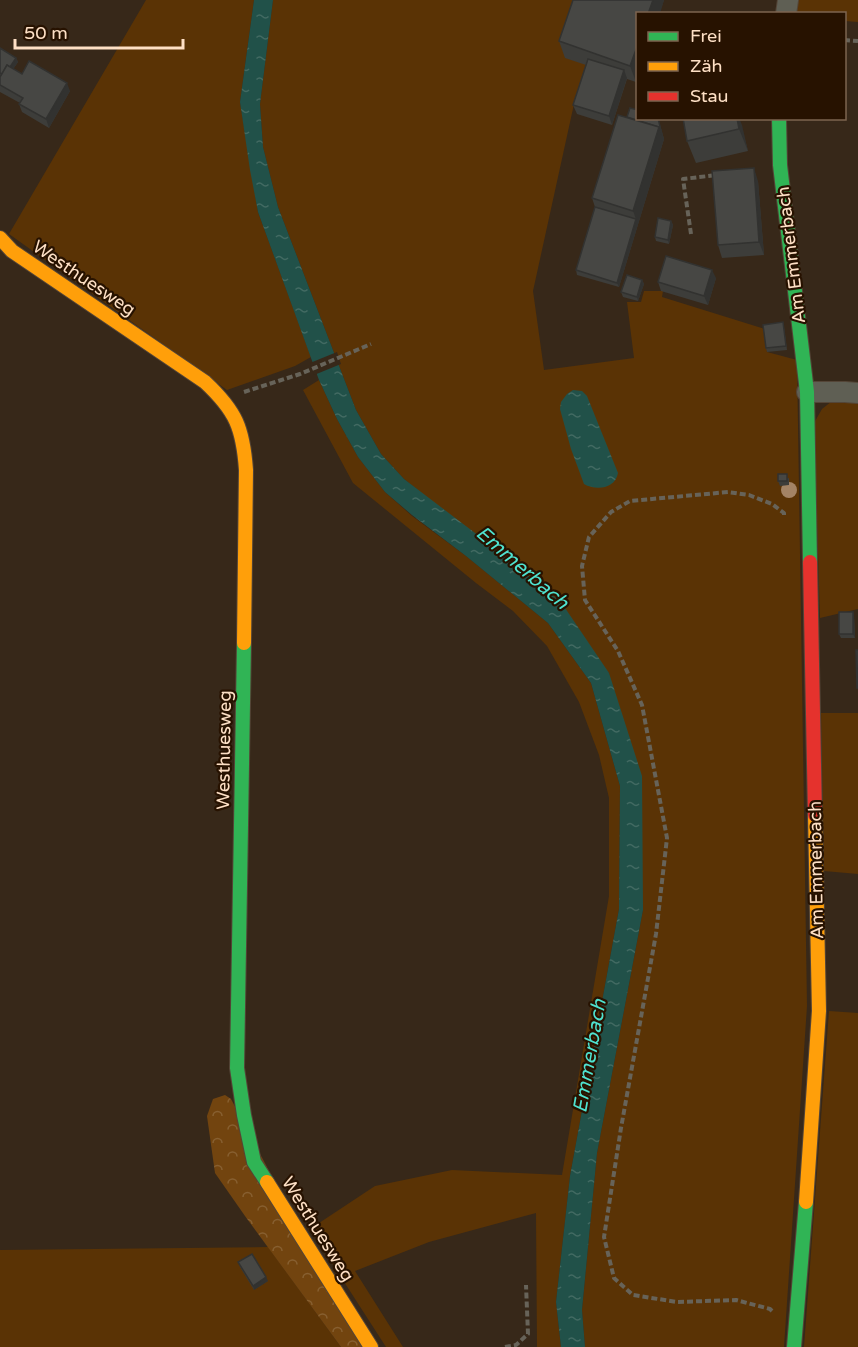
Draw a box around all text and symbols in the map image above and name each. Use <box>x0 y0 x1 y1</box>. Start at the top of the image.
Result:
scale bar <box>15 12 183 50</box>
legend <box>636 12 846 120</box>
text: 50 m <box>24 22 68 44</box>
text: Frei <box>690 25 722 47</box>
text: Zäh <box>690 55 723 77</box>
text: Stau <box>690 85 729 107</box>
street label: Am Emmerbach <box>772 185 810 325</box>
street label: Westhuesweg <box>28 236 140 320</box>
water label: Emmerbach <box>471 521 574 615</box>
street label: Westhuesweg <box>212 690 236 810</box>
street label: Am Emmerbach <box>804 801 828 939</box>
water label: Emmerbach <box>568 996 612 1115</box>
street label: Westhuesweg <box>277 1173 359 1285</box>

